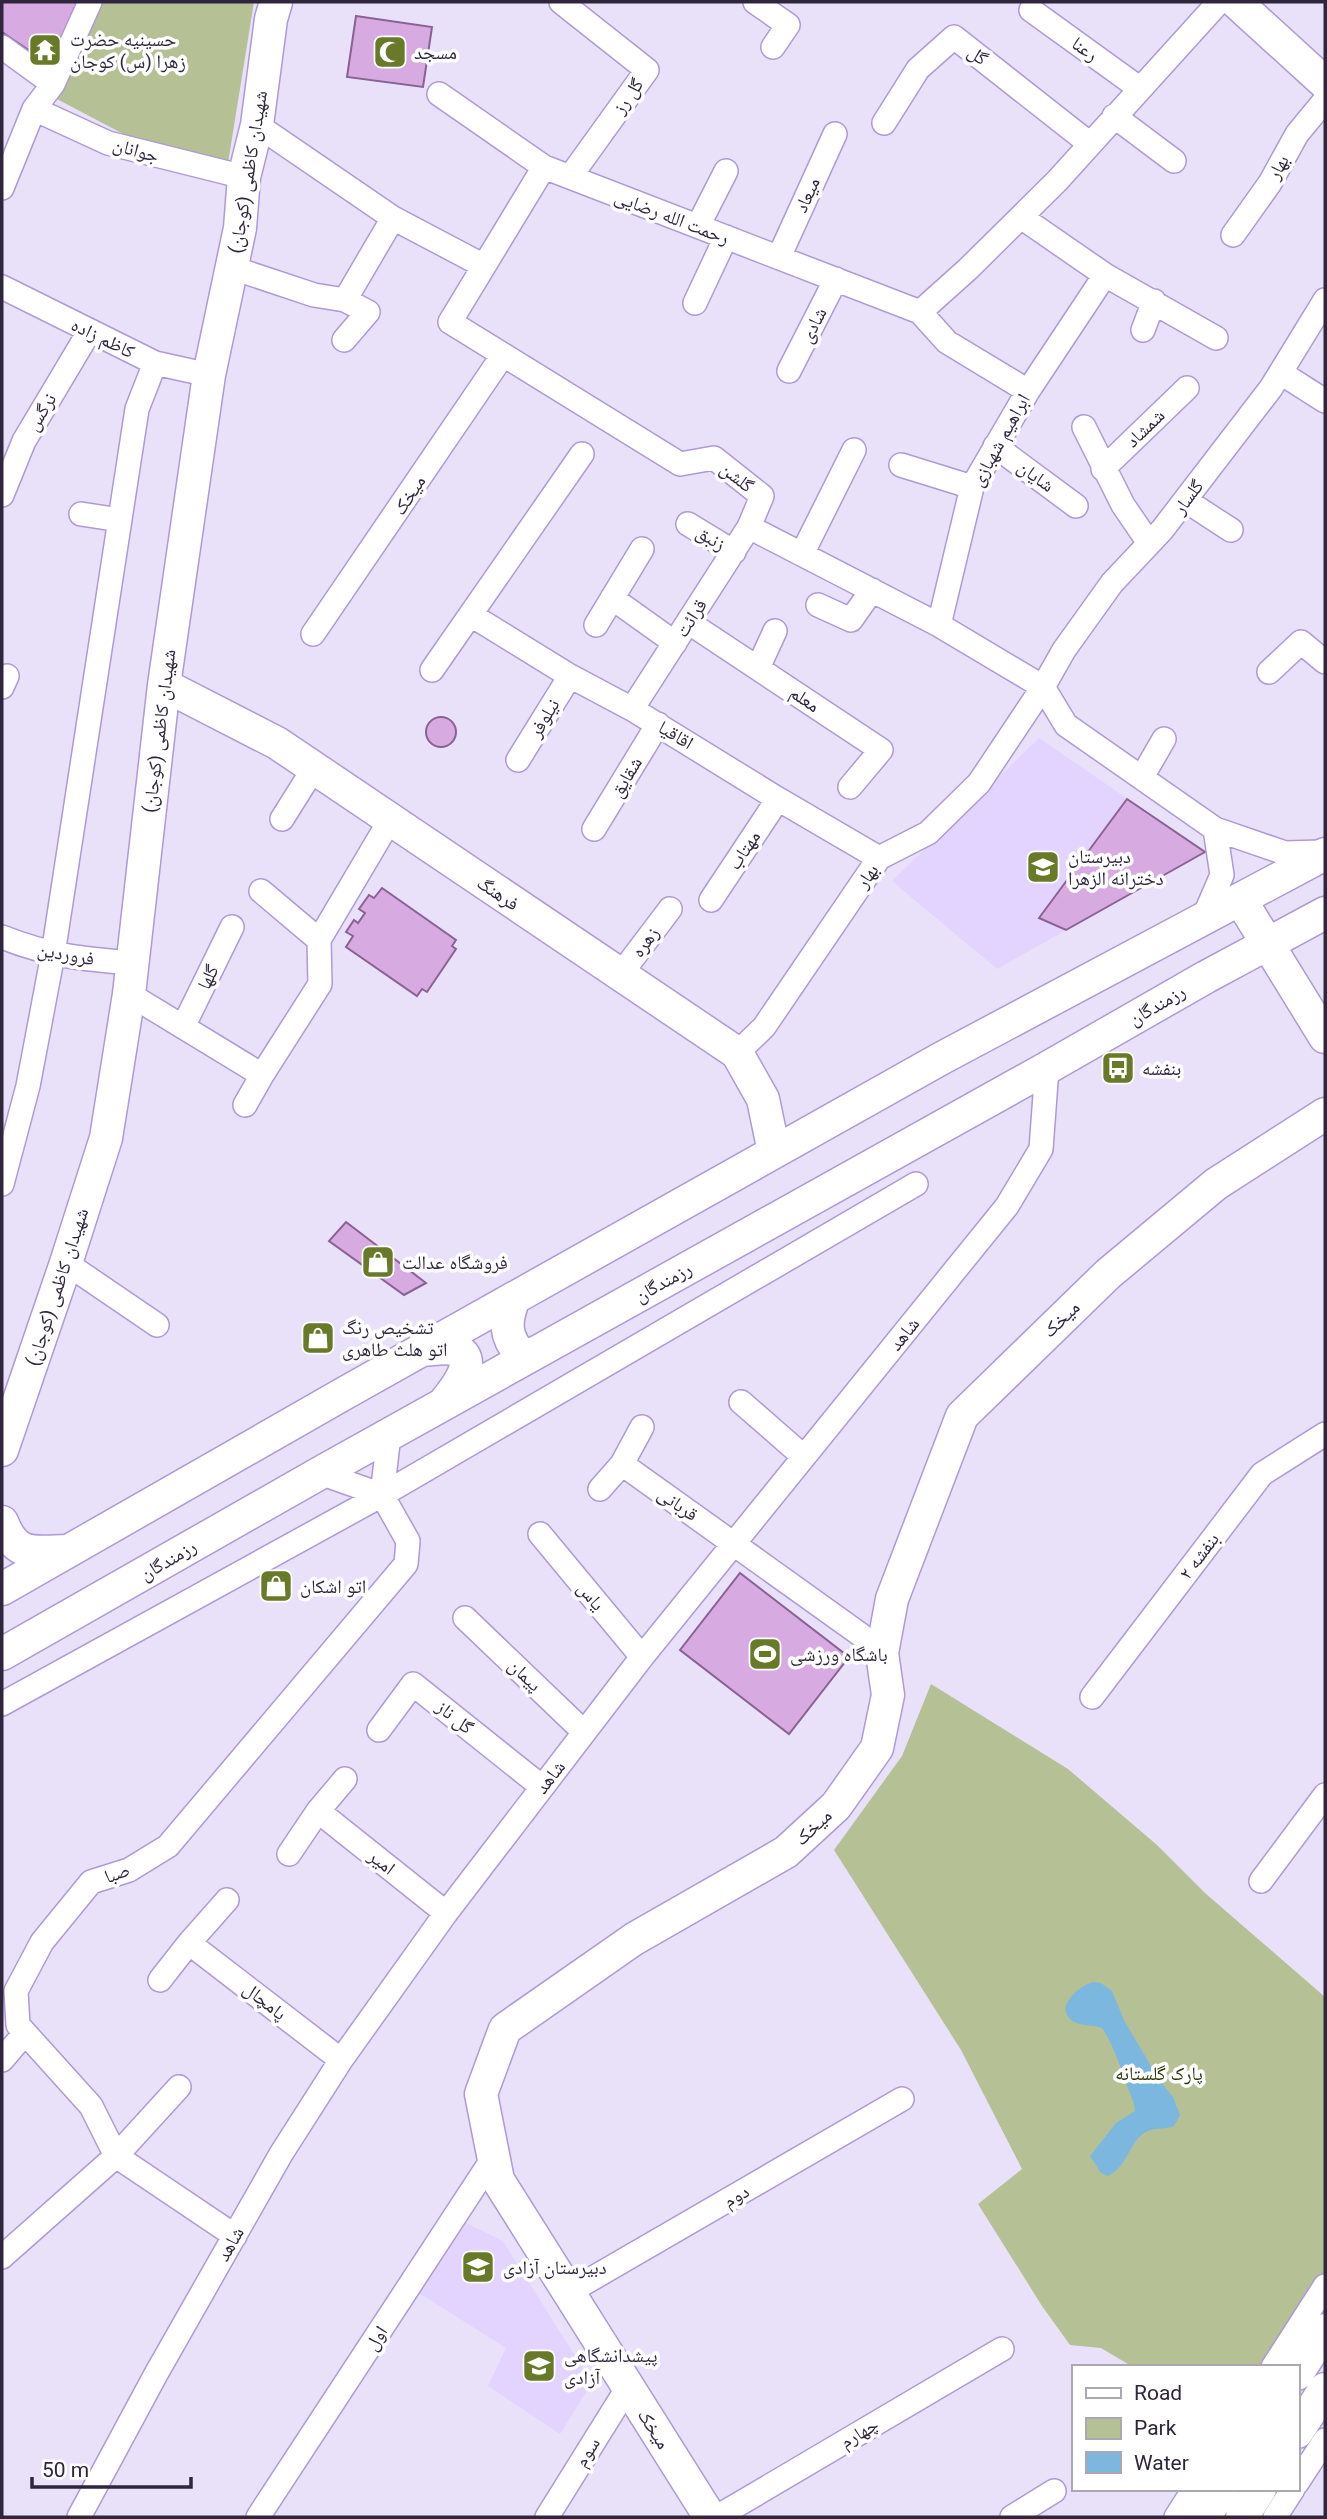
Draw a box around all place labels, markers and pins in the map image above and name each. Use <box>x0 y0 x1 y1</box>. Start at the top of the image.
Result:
place label: حسینیه حضرت زهرا (س) کوجان <box>70 28 186 73</box>
temple icon: حسینیه حضرت زهرا (س) کوجان <box>26 31 64 69</box>
mosque icon: مسجد <box>371 33 409 71</box>
place label: مسجد <box>414 41 457 64</box>
place label: دبيرستان دخترانه الزهرا <box>1068 845 1164 890</box>
school or university icon: دبيرستان دخترانه الزهرا <box>1024 848 1062 886</box>
bus stop icon: بنفشه <box>1099 1049 1137 1087</box>
place label: بنفشه <box>1142 1057 1181 1080</box>
shop icon: فروشگاه عدالت <box>359 1243 397 1281</box>
place label: فروشگاه عدالت <box>402 1251 508 1274</box>
place label: تشخیص رنگ اتو هلث طاهری <box>342 1316 448 1361</box>
shop icon: تشخیص رنگ اتو هلث طاهری <box>299 1319 337 1357</box>
shop icon: اتو اشکان <box>257 1567 295 1605</box>
place label: اتو اشکان <box>300 1575 366 1598</box>
sports icon: باشگاه ورزشی <box>746 1635 784 1673</box>
place label: باشگاه ورزشی <box>790 1643 888 1666</box>
school or university icon: دبیرستان آزادی <box>459 2248 497 2286</box>
place label: دبیرستان آزادی <box>503 2256 607 2279</box>
place label: پیشدانشگاهی آزادی <box>564 2344 658 2389</box>
school or university icon: پیشدانشگاهی آزادی <box>520 2347 558 2385</box>

